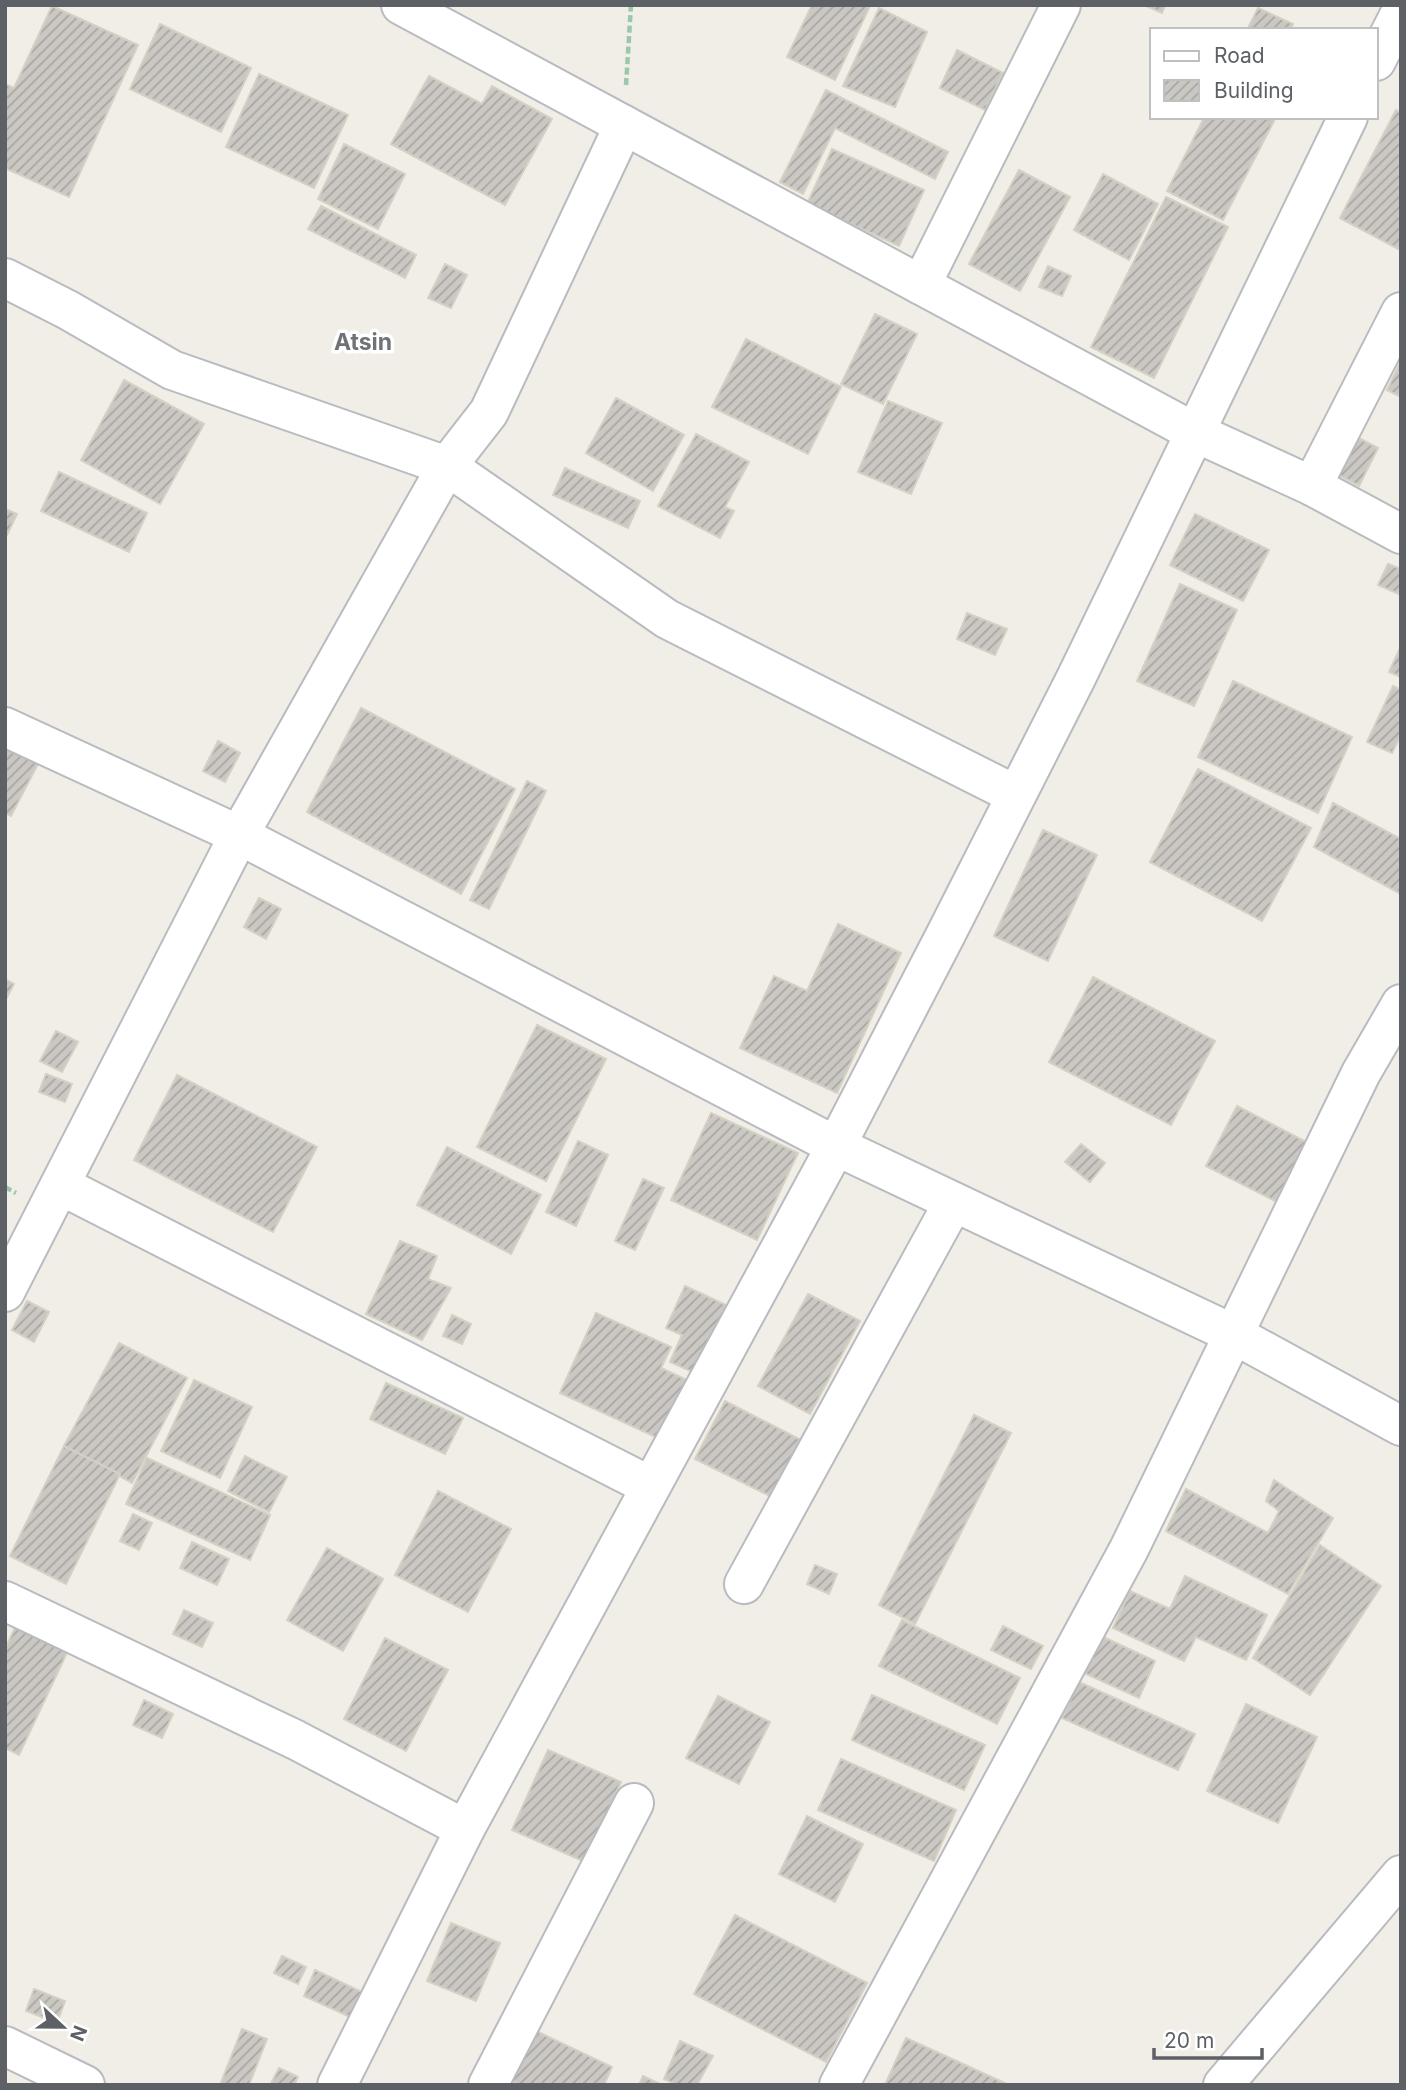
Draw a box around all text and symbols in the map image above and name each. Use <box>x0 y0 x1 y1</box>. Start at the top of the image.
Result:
legend <box>1150 28 1378 119</box>
text: Road <box>1214 43 1265 68</box>
text: Building <box>1214 78 1294 103</box>
district label: Atsin <box>334 328 392 356</box>
north arrow <box>28 1992 98 2062</box>
scale bar <box>1154 2016 1262 2060</box>
text: N <box>65 2022 92 2044</box>
text: 20 m <box>1164 2028 1214 2053</box>

